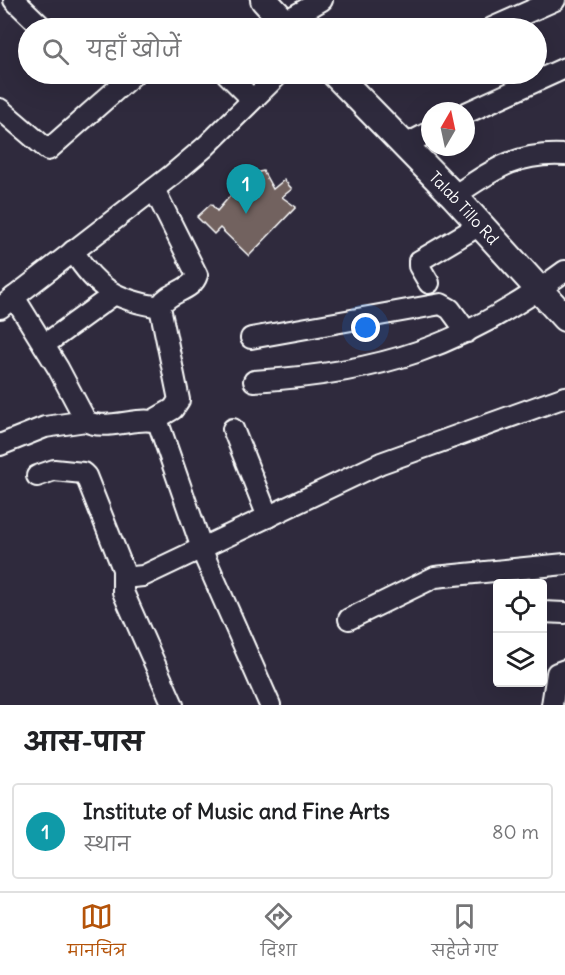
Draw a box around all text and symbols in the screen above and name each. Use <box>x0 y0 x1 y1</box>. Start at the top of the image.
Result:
search box <box>18 18 547 84</box>
icon: search <box>39 35 72 68</box>
text: यहाँ खोजें <box>87 35 181 63</box>
north arrow <box>421 102 475 156</box>
pin: 1 <box>226 164 266 214</box>
street label: Talab Tillo Rd <box>425 167 503 249</box>
your location <box>351 313 380 342</box>
map controls <box>493 579 547 687</box>
button: locate <box>493 579 547 633</box>
button: layers <box>493 633 547 687</box>
text: आस-पास <box>24 725 144 758</box>
text: Institute of Music and Fine Arts <box>83 797 390 825</box>
text: 1 <box>42 819 49 844</box>
text: 80 m <box>492 819 539 844</box>
text: स्थान <box>83 831 130 856</box>
tab: मानचित्र <box>67 900 126 968</box>
tab: दिशा <box>261 900 297 968</box>
tab: सहेजे गए <box>432 900 498 968</box>

